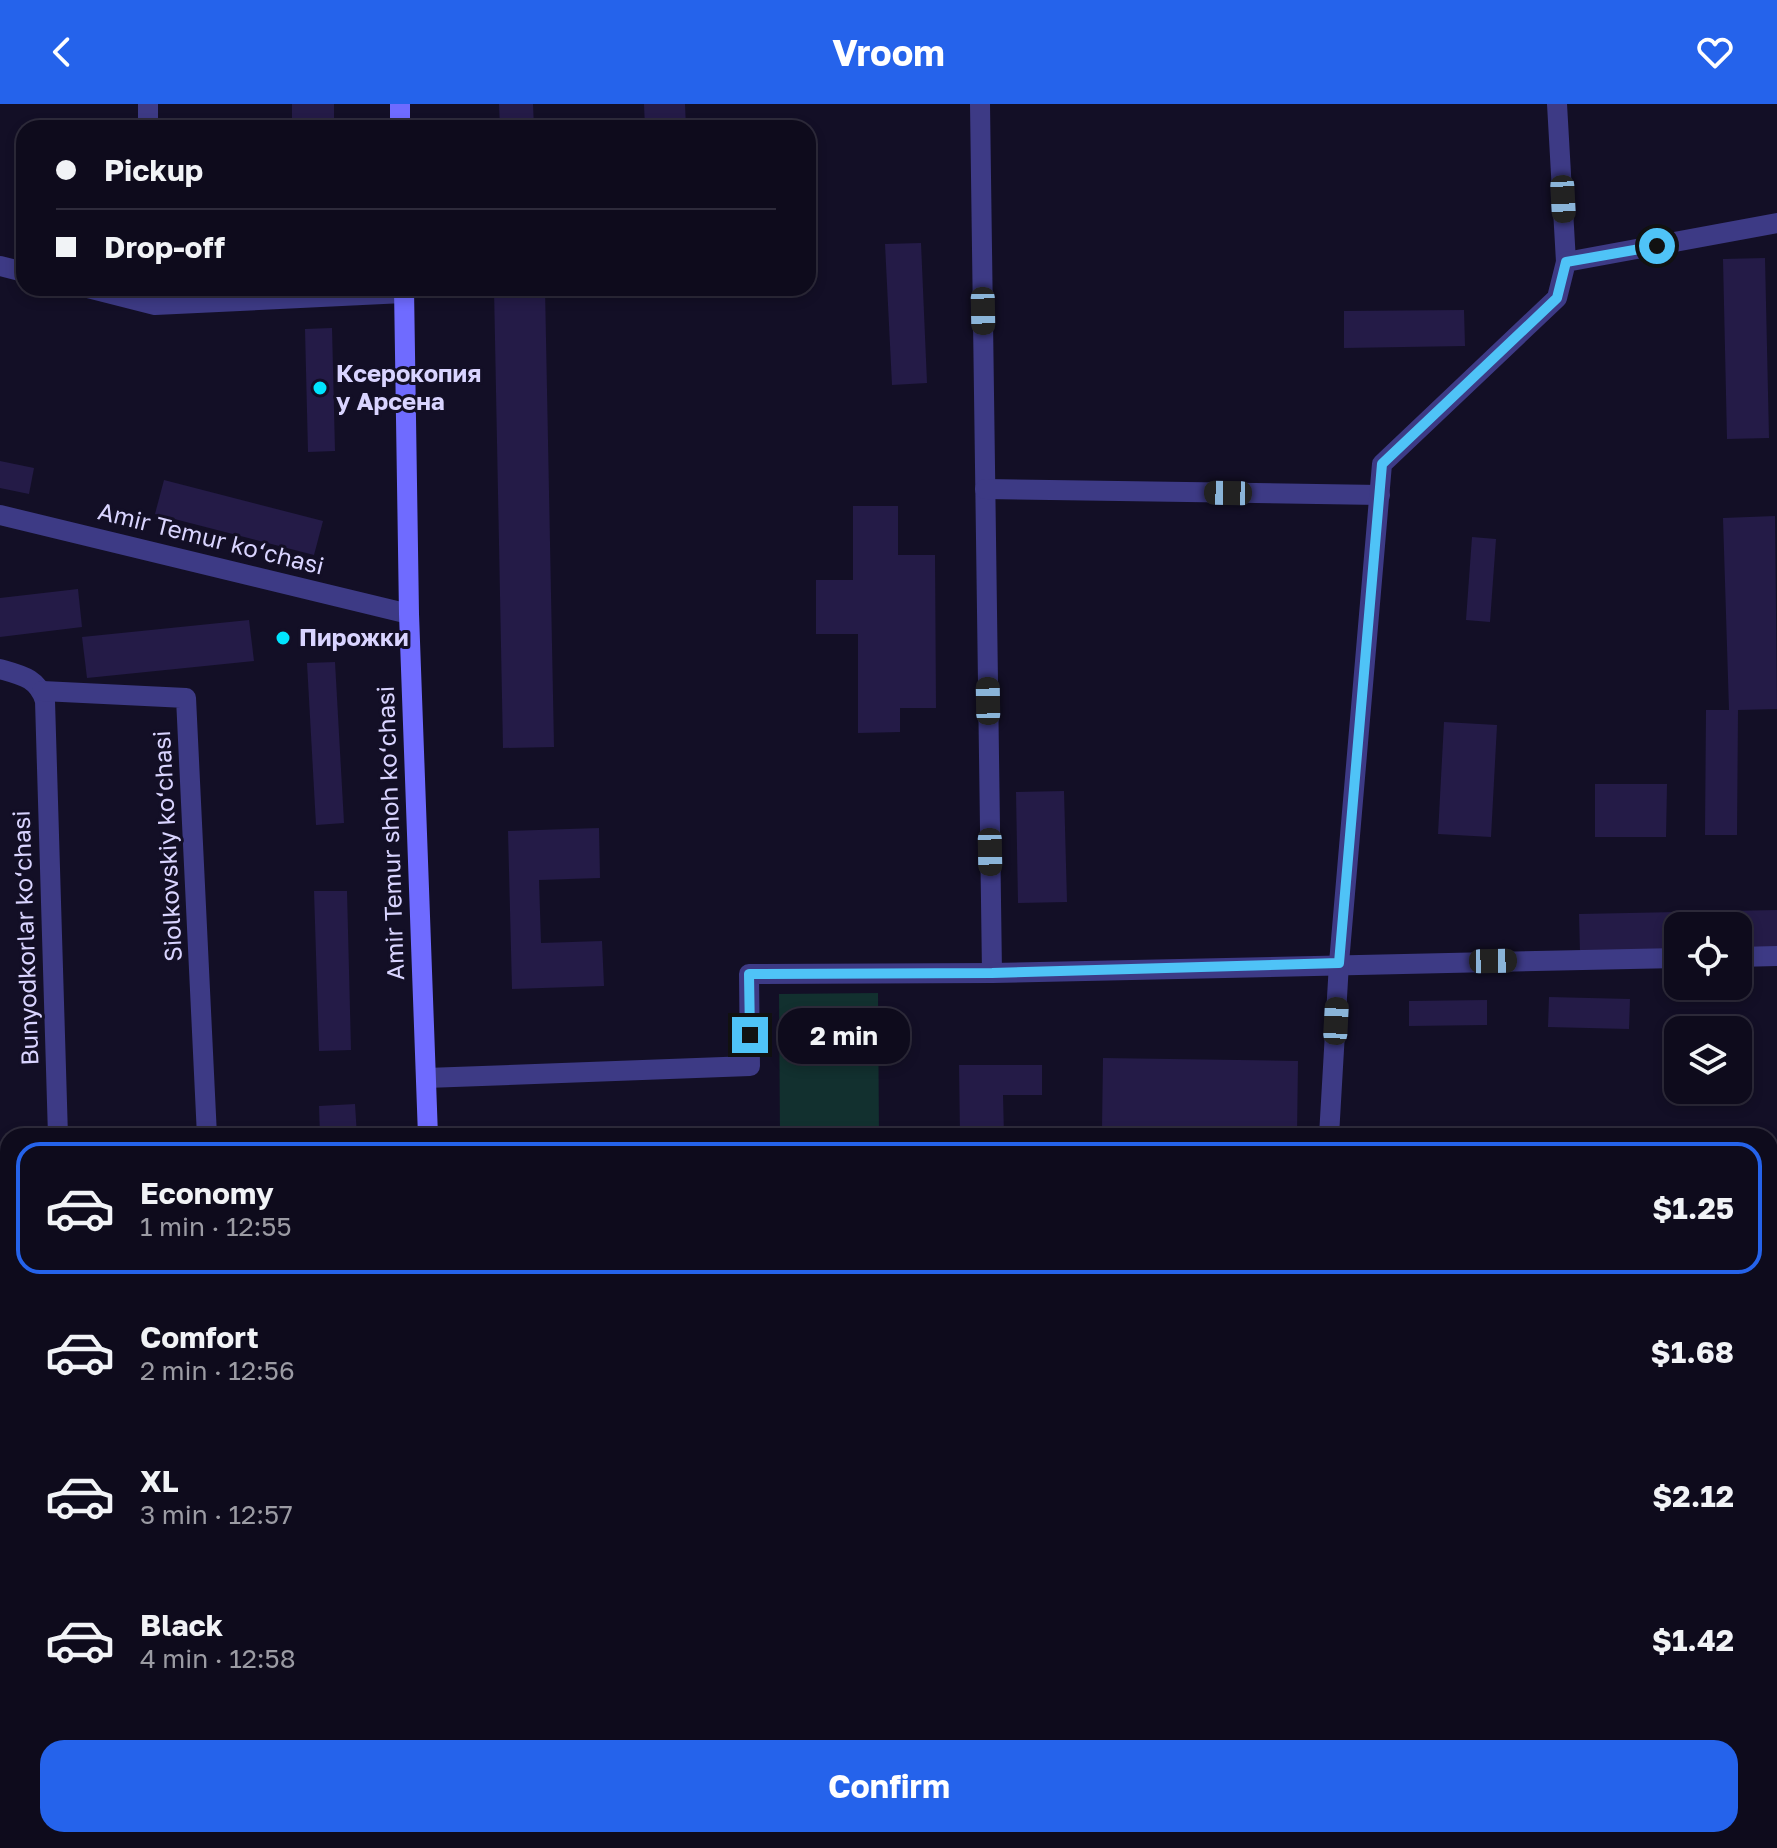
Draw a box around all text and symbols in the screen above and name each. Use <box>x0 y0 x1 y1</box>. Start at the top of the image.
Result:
icon: back <box>40 30 84 74</box>
icon: heart <box>1693 30 1737 74</box>
text: Vroom <box>832 31 945 74</box>
text: Pickup <box>104 152 203 188</box>
car <box>1550 174 1576 224</box>
route start <box>1639 228 1675 264</box>
text: Drop-off <box>104 229 225 265</box>
car <box>971 287 995 335</box>
place label: Ксерокопия у Арсена <box>336 358 481 415</box>
marker: Ксерокопия у Арсена <box>311 379 329 397</box>
car <box>1204 481 1252 505</box>
street label: Amir Temur ko‘chasi <box>95 495 327 580</box>
place label: Пирожки <box>299 622 409 651</box>
marker: Пирожки <box>274 629 292 647</box>
car <box>976 677 1000 725</box>
street label: Amir Temur shoh ko‘chasi <box>370 685 409 981</box>
street label: Siolkovskiy ko‘chasi <box>146 730 187 962</box>
street label: Bunyodkorlar ko‘chasi <box>6 810 43 1066</box>
car <box>978 828 1002 876</box>
map controls <box>1664 912 1752 1104</box>
button: locate <box>1664 912 1752 1000</box>
car <box>1469 949 1517 973</box>
car <box>1323 996 1349 1046</box>
callout: 2 min <box>778 1007 910 1063</box>
button: layers <box>1664 1016 1752 1104</box>
route end <box>732 1017 768 1053</box>
text: 2 min <box>810 1020 878 1051</box>
icon: car <box>44 1172 116 1244</box>
text: Economy <box>140 1175 274 1211</box>
text: $1.25 <box>1652 1190 1734 1226</box>
text: 1 min · 12:55 <box>140 1211 292 1242</box>
icon: car <box>44 1316 116 1388</box>
text: Comfort <box>140 1319 259 1355</box>
text: $1.68 <box>1651 1334 1734 1370</box>
text: 2 min · 12:56 <box>140 1355 295 1386</box>
icon: car <box>44 1460 116 1532</box>
text: XL <box>140 1463 179 1499</box>
text: $2.12 <box>1652 1478 1734 1514</box>
text: 3 min · 12:57 <box>140 1499 293 1530</box>
icon: car <box>44 1604 116 1676</box>
text: Black <box>140 1607 223 1643</box>
text: $1.42 <box>1652 1622 1734 1658</box>
text: 4 min · 12:58 <box>140 1643 296 1674</box>
button: Confirm <box>40 1740 1738 1832</box>

